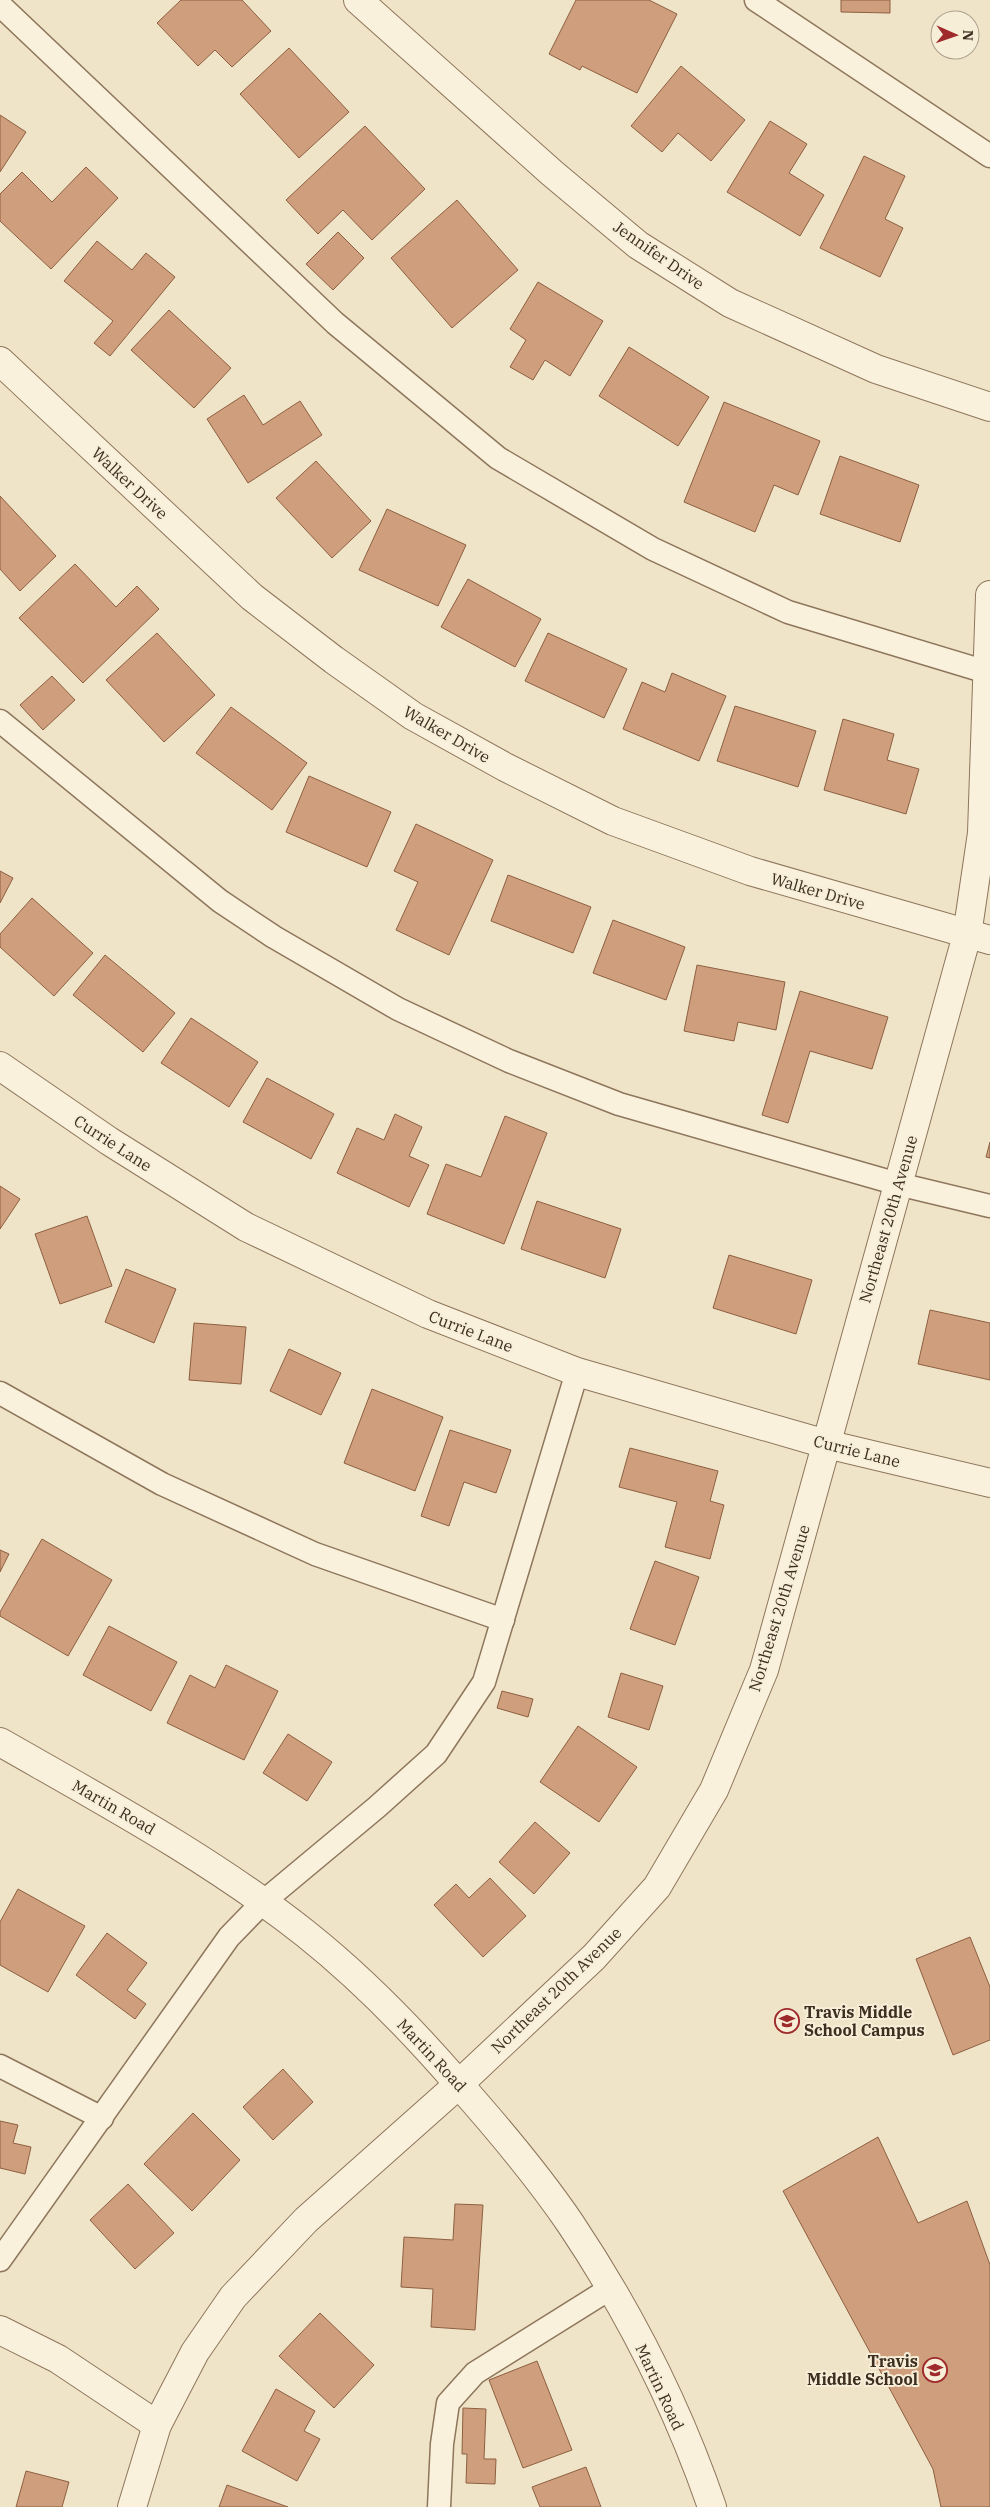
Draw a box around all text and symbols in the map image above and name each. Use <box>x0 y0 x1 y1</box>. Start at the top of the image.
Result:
north arrow <box>930 10 980 60</box>
text: N <box>959 30 977 41</box>
street label: Jennifer Drive <box>610 216 708 294</box>
street label: Walker Drive <box>88 443 172 523</box>
street label: Walker Drive <box>400 701 494 767</box>
street label: Walker Drive <box>769 868 867 914</box>
street label: Currie Lane <box>70 1110 156 1176</box>
street label: Northeast 20th Avenue <box>854 1133 922 1305</box>
street label: Currie Lane <box>426 1306 516 1356</box>
street label: Currie Lane <box>811 1431 903 1471</box>
street label: Northeast 20th Avenue <box>744 1522 814 1694</box>
street label: Martin Road <box>69 1775 159 1839</box>
street label: Northeast 20th Avenue <box>487 1923 625 2057</box>
place label: Travis Middle School Campus <box>804 2002 925 2040</box>
school or university icon: Travis Middle School Campus <box>774 2008 800 2034</box>
street label: Martin Road <box>393 2014 471 2096</box>
street label: Martin Road <box>631 2341 689 2433</box>
place label: Travis Middle School <box>807 2351 918 2389</box>
school or university icon: Travis Middle School <box>922 2357 948 2383</box>

